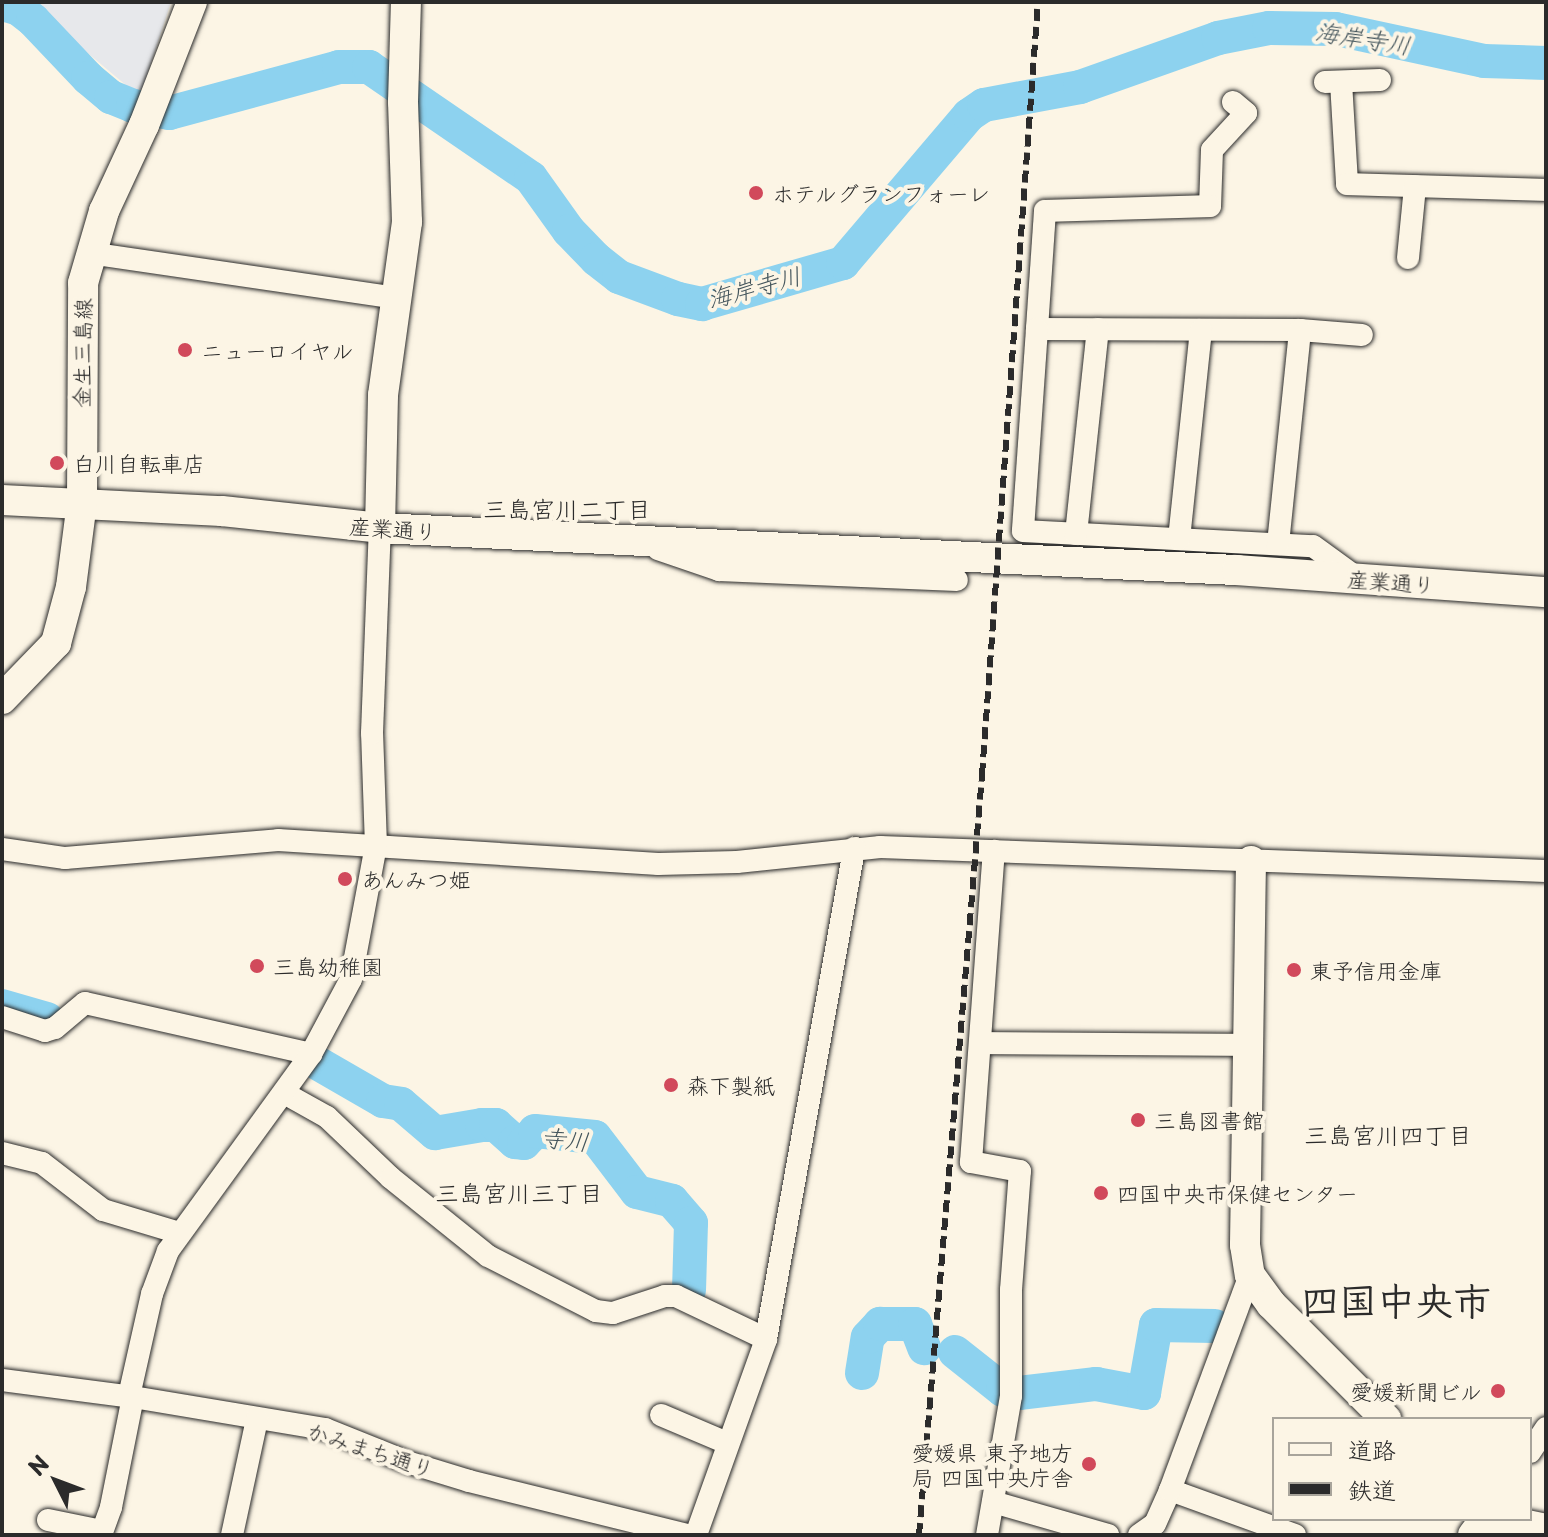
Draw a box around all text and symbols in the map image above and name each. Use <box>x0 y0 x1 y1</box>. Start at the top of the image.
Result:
water label: 海岸寺川 <box>1313 16 1413 60</box>
place label: ホテルグランフォーレ <box>772 180 992 206</box>
marker: ホテルグランフォーレ <box>747 184 765 202</box>
water label: 海岸寺川 <box>704 261 804 313</box>
street label: 金生三島線 <box>67 298 95 408</box>
place label: ニューロイヤル <box>201 337 355 363</box>
marker: ニューロイヤル <box>176 341 194 359</box>
place label: 白川自転車店 <box>73 450 205 476</box>
marker: 白川自転車店 <box>48 454 66 472</box>
district label: 三島宮川二丁目 <box>483 495 651 523</box>
street label: 産業通り <box>348 512 438 544</box>
street label: 産業通り <box>1346 565 1436 597</box>
place label: あんみつ姫 <box>361 866 471 892</box>
marker: あんみつ姫 <box>336 870 354 888</box>
place label: 三島幼稚園 <box>273 953 383 979</box>
marker: 三島幼稚園 <box>248 957 266 975</box>
place label: 東予信用金庫 <box>1310 957 1442 983</box>
marker: 東予信用金庫 <box>1285 961 1303 979</box>
place label: 森下製紙 <box>687 1072 775 1098</box>
marker: 森下製紙 <box>662 1076 680 1094</box>
place label: 三島図書館 <box>1154 1107 1264 1133</box>
marker: 三島図書館 <box>1129 1111 1147 1129</box>
district label: 三島宮川四丁目 <box>1304 1121 1472 1149</box>
water label: 寺川 <box>540 1122 590 1156</box>
district label: 三島宮川三丁目 <box>435 1179 603 1207</box>
place label: 四国中央市保健センター <box>1117 1180 1359 1206</box>
marker: 四国中央市保健センター <box>1092 1184 1110 1202</box>
district label: 四国中央市 <box>1301 1277 1491 1323</box>
place label: 愛媛新聞ビル <box>1350 1378 1482 1404</box>
marker: 愛媛新聞ビル <box>1489 1382 1507 1400</box>
street label: かみまち通り <box>304 1416 438 1482</box>
legend <box>1272 1417 1532 1521</box>
text: 道路 <box>1348 1431 1396 1467</box>
place label: 愛媛県 東予地方 局 四国中央庁舎 <box>912 1438 1073 1490</box>
north arrow <box>16 1441 96 1521</box>
text: N <box>20 1447 56 1482</box>
marker: 愛媛県 東予地方 局 四国中央庁舎 <box>1080 1455 1098 1473</box>
text: 鉄道 <box>1348 1471 1396 1507</box>

